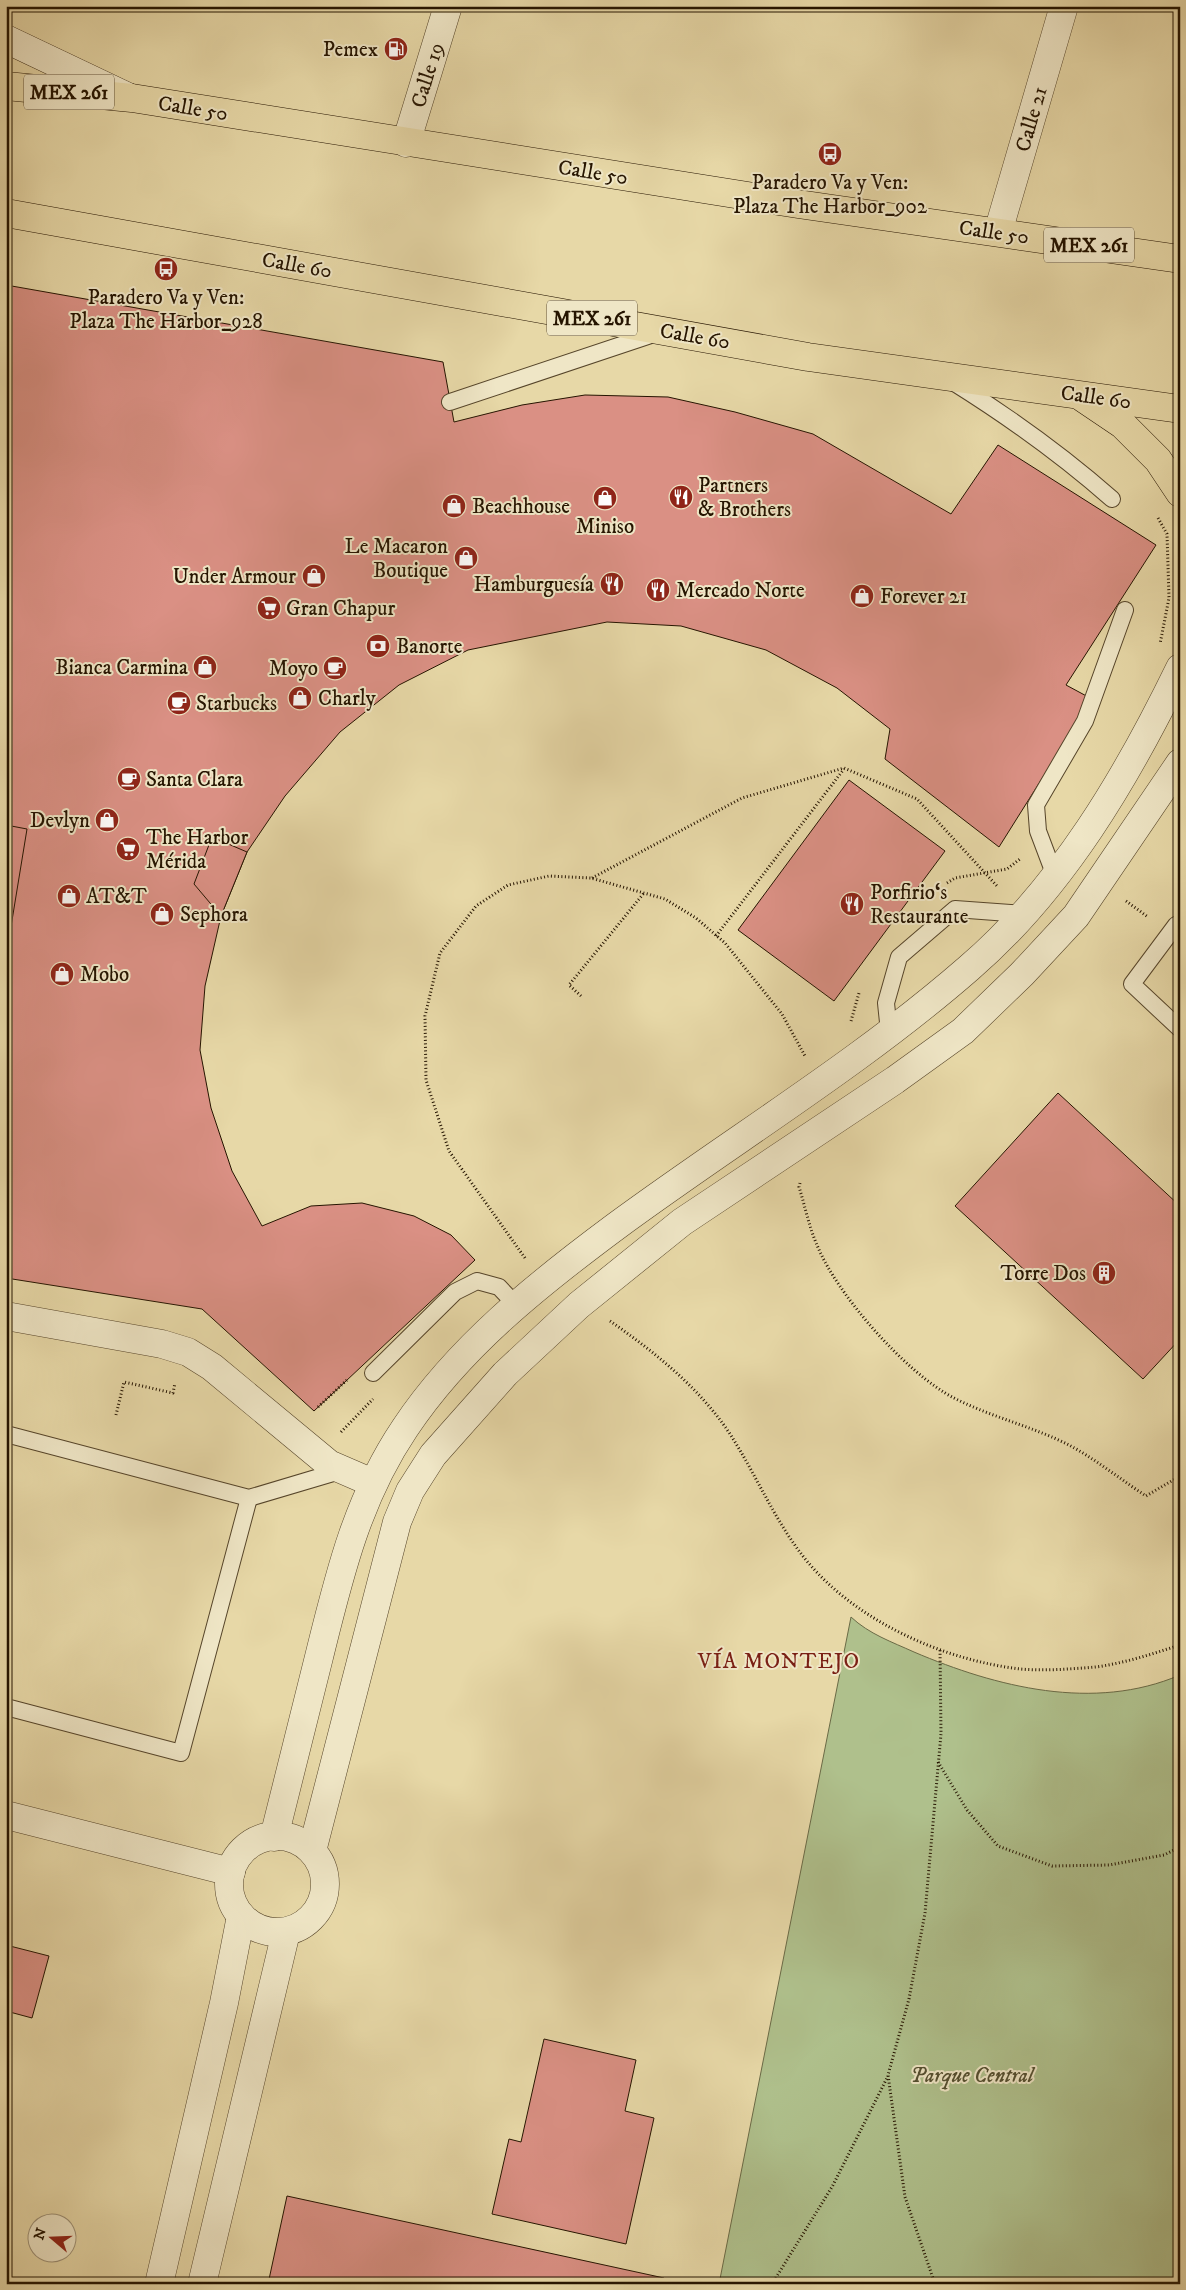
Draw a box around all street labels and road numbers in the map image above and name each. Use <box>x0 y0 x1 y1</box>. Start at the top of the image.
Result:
street label: Calle 19 <box>406 40 450 111</box>
road number: MEX 261 <box>24 74 114 110</box>
street label: Calle 21 <box>1010 84 1054 155</box>
street label: Calle 50 <box>156 91 230 127</box>
street label: Calle 50 <box>556 155 630 191</box>
street label: Calle 50 <box>957 215 1031 251</box>
road number: MEX 261 <box>1044 228 1134 262</box>
street label: Calle 60 <box>260 247 334 285</box>
road number: MEX 261 <box>547 300 637 336</box>
street label: Calle 60 <box>658 318 732 356</box>
street label: Calle 60 <box>1059 380 1133 416</box>

